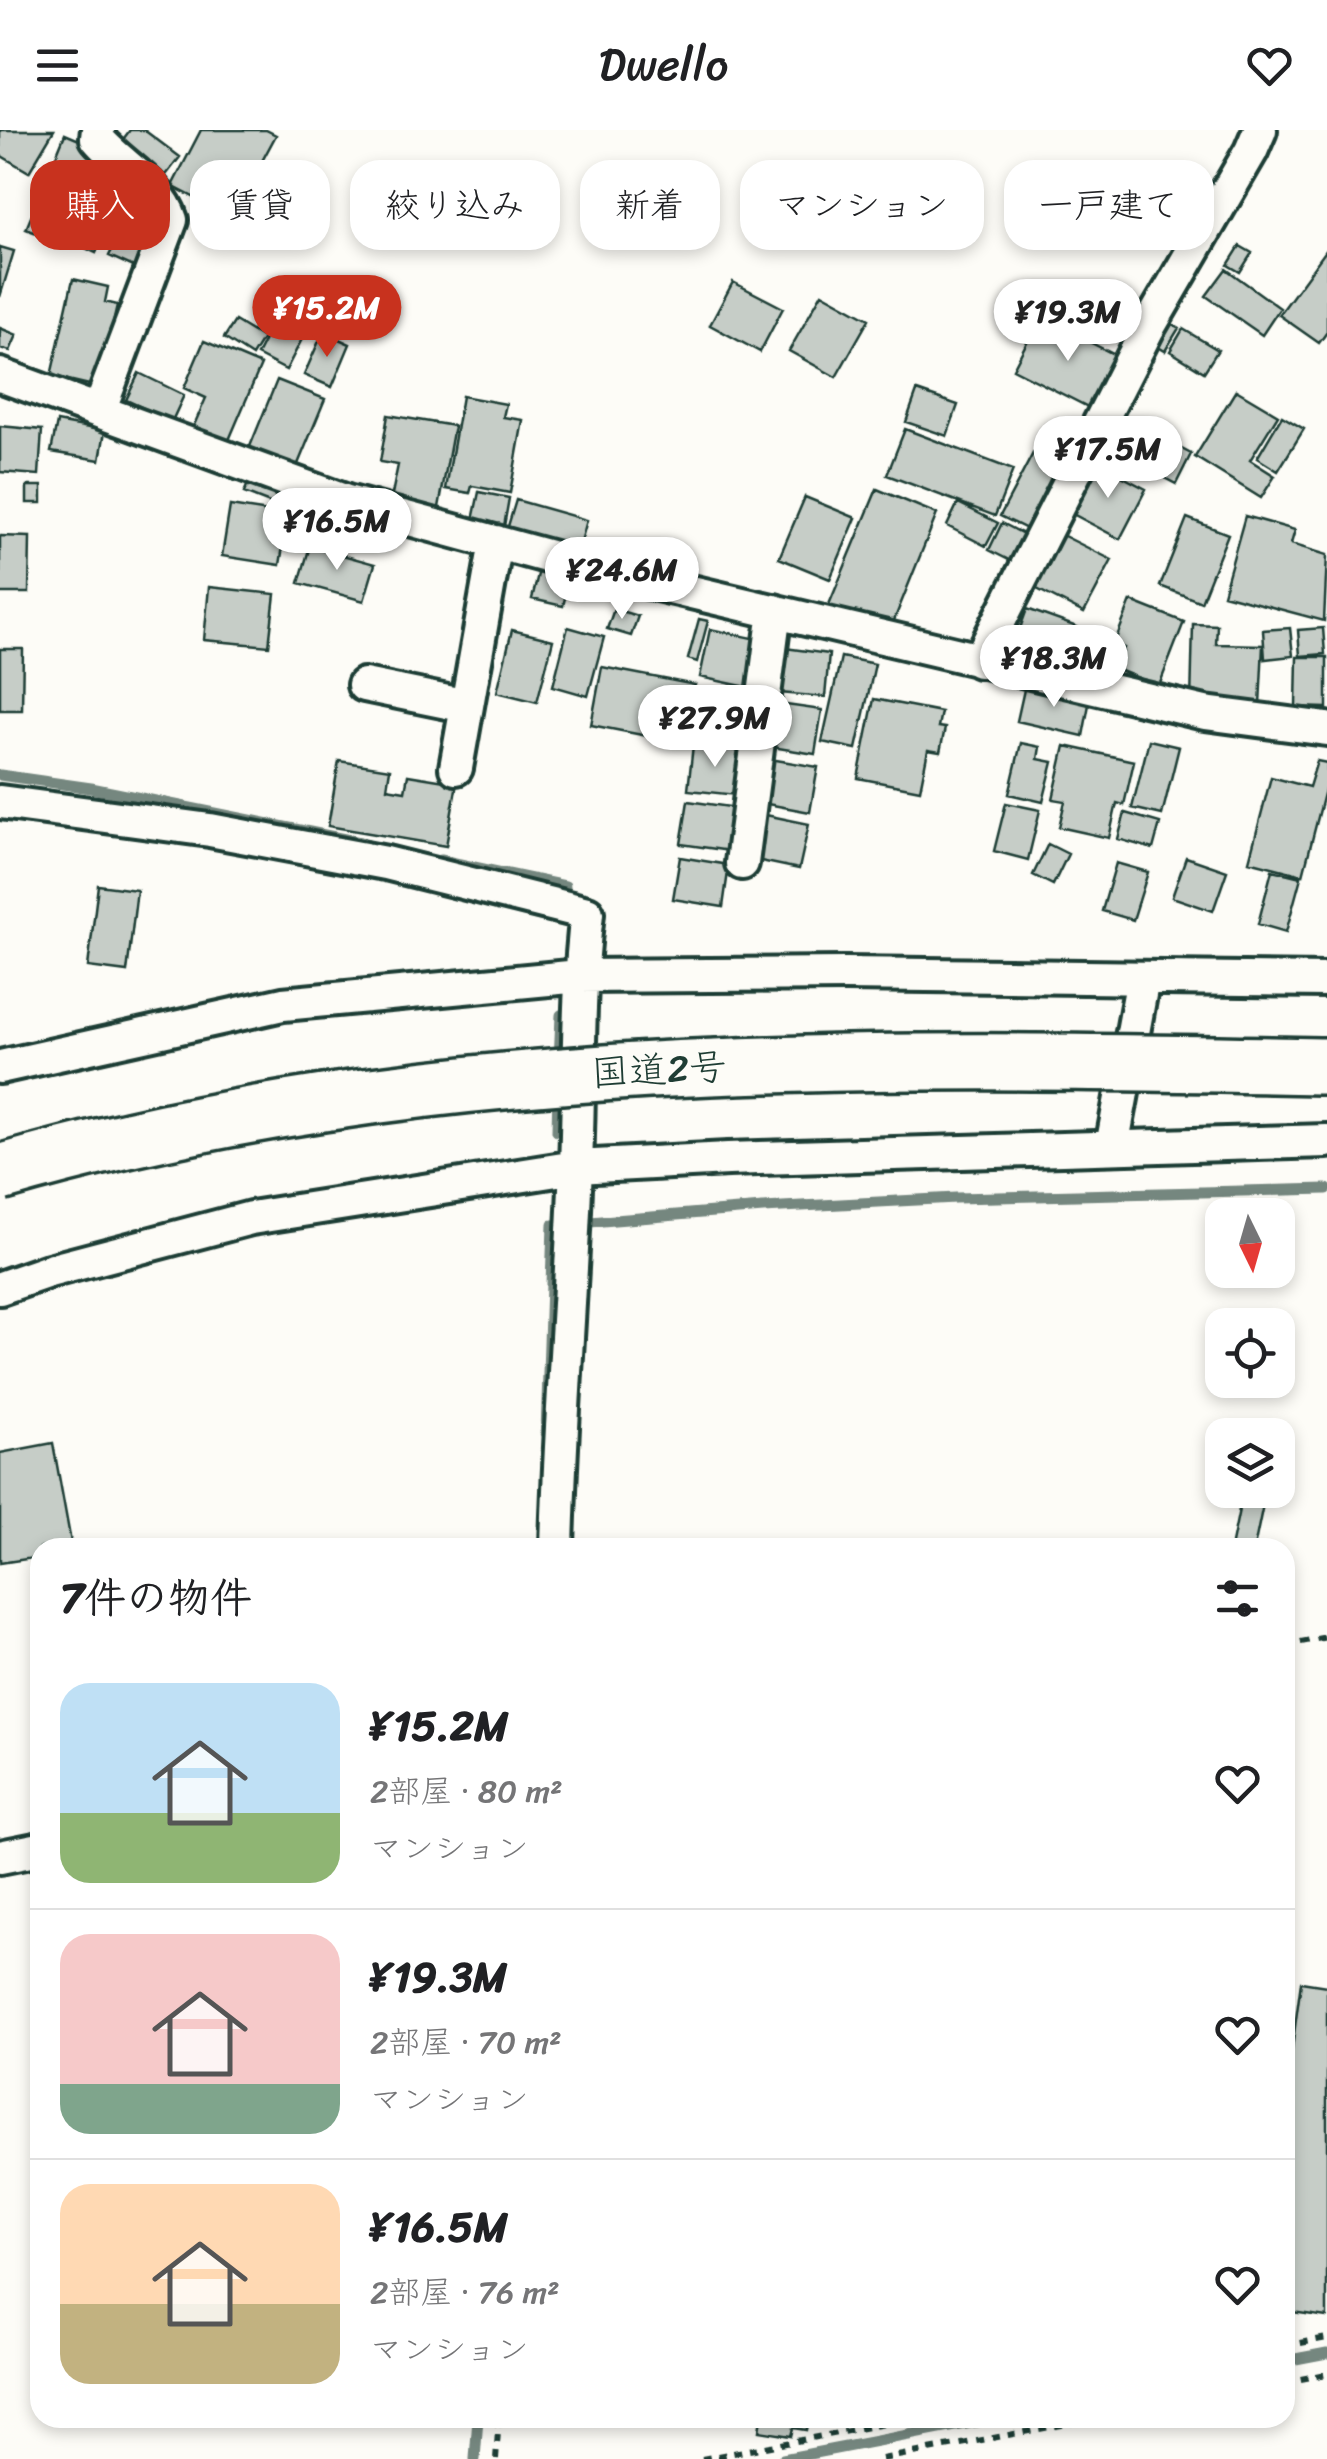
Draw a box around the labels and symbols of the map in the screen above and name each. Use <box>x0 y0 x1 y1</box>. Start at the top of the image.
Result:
pin: ¥15.2M <box>246 275 408 360</box>
pin: ¥19.3M <box>987 279 1149 364</box>
pin: ¥17.5M <box>1027 416 1189 501</box>
pin: ¥16.5M <box>256 488 418 573</box>
pin: ¥24.6M <box>541 537 703 622</box>
pin: ¥18.3M <box>973 625 1135 710</box>
pin: ¥27.9M <box>634 685 796 770</box>
street label: 国道2号 <box>589 1033 729 1107</box>
north arrow <box>1205 1198 1295 1288</box>

